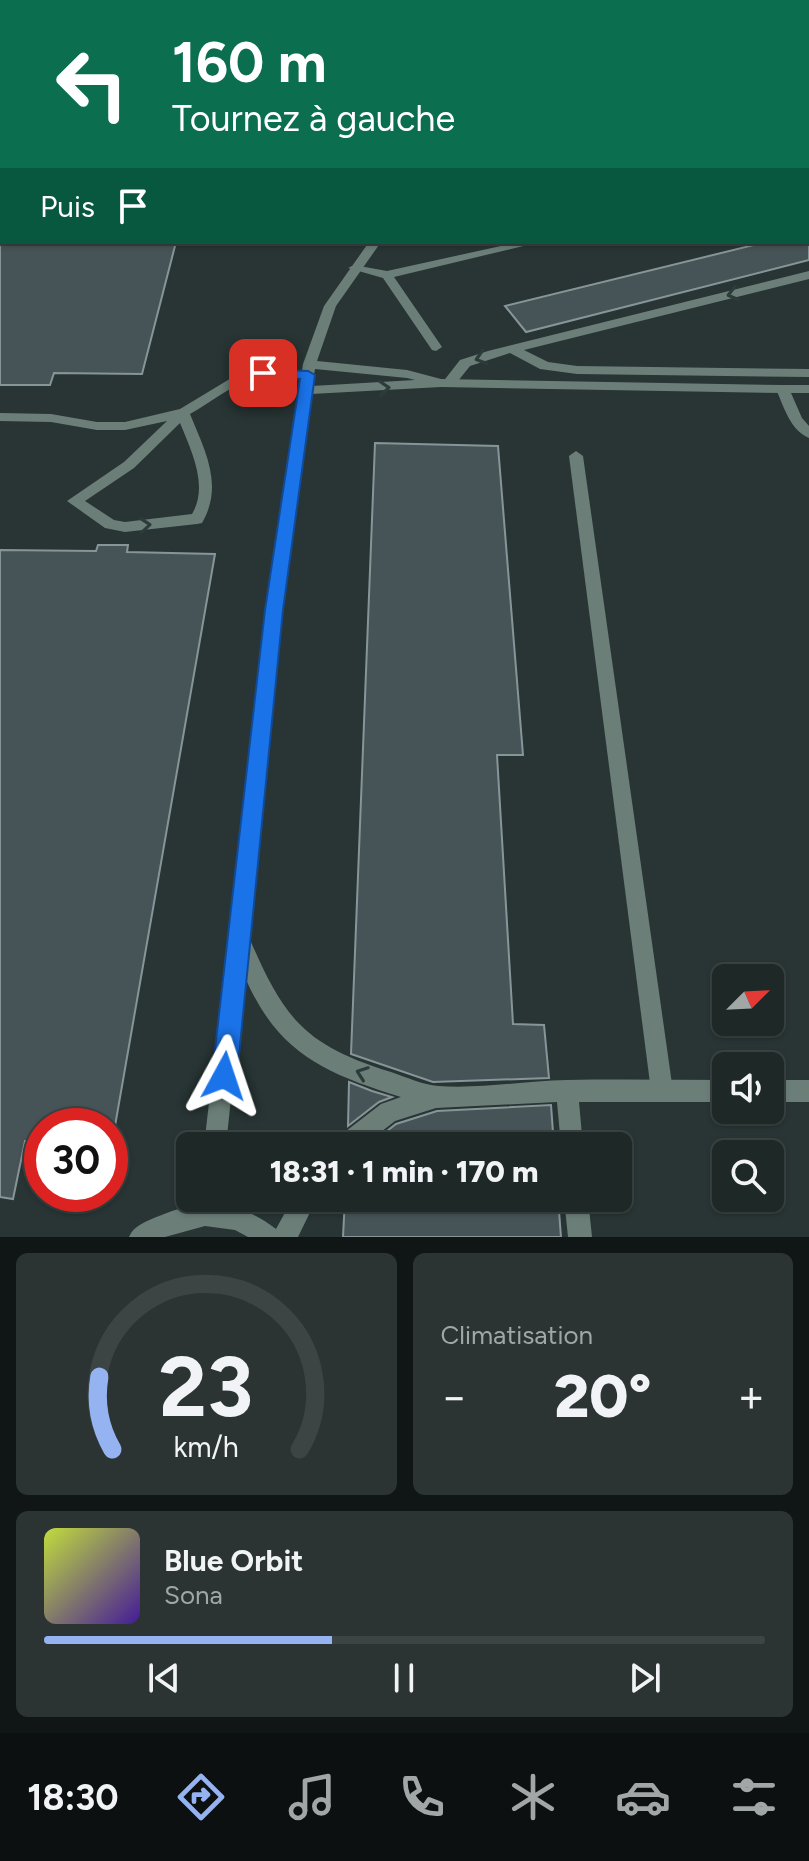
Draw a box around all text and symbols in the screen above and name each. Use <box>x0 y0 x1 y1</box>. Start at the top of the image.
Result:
text: 160 m <box>172 29 327 96</box>
icon: left <box>40 32 144 136</box>
text: Tournez à gauche <box>172 97 455 140</box>
icon: arrive <box>111 184 155 228</box>
text: Puis <box>40 188 95 225</box>
one-way arrow <box>727 284 741 301</box>
pin <box>229 339 297 407</box>
one-way arrow <box>475 349 489 365</box>
icon: arrive <box>241 351 285 395</box>
one-way arrow <box>378 380 391 397</box>
one-way arrow <box>139 517 152 534</box>
north arrow <box>712 964 784 1036</box>
map controls <box>712 964 784 1212</box>
position arrow <box>182 1034 266 1118</box>
button: sound <box>712 1052 784 1124</box>
one-way arrow <box>356 1066 370 1083</box>
speed limit sign: 30 <box>24 1108 128 1212</box>
button: search <box>712 1140 784 1212</box>
text: 18:31 · 1 min · 170 m <box>270 1153 538 1190</box>
text: Climatisation <box>441 1319 593 1351</box>
text: 23 <box>159 1337 253 1437</box>
text: 20° <box>554 1360 651 1432</box>
text: − <box>441 1370 468 1423</box>
text: + <box>738 1370 765 1423</box>
text: km/h <box>174 1430 239 1464</box>
text: Blue Orbit <box>164 1542 303 1579</box>
text: Sona <box>164 1579 223 1611</box>
icon: previous <box>142 1656 186 1700</box>
icon: pause <box>382 1656 426 1700</box>
icon: next <box>623 1656 667 1700</box>
icon: directions <box>173 1769 229 1825</box>
icon: music <box>284 1769 340 1825</box>
icon: phone <box>394 1769 450 1825</box>
icon: climate <box>505 1769 561 1825</box>
icon: car <box>615 1769 671 1825</box>
icon: filters <box>726 1769 782 1825</box>
text: 18:30 <box>27 1776 119 1819</box>

